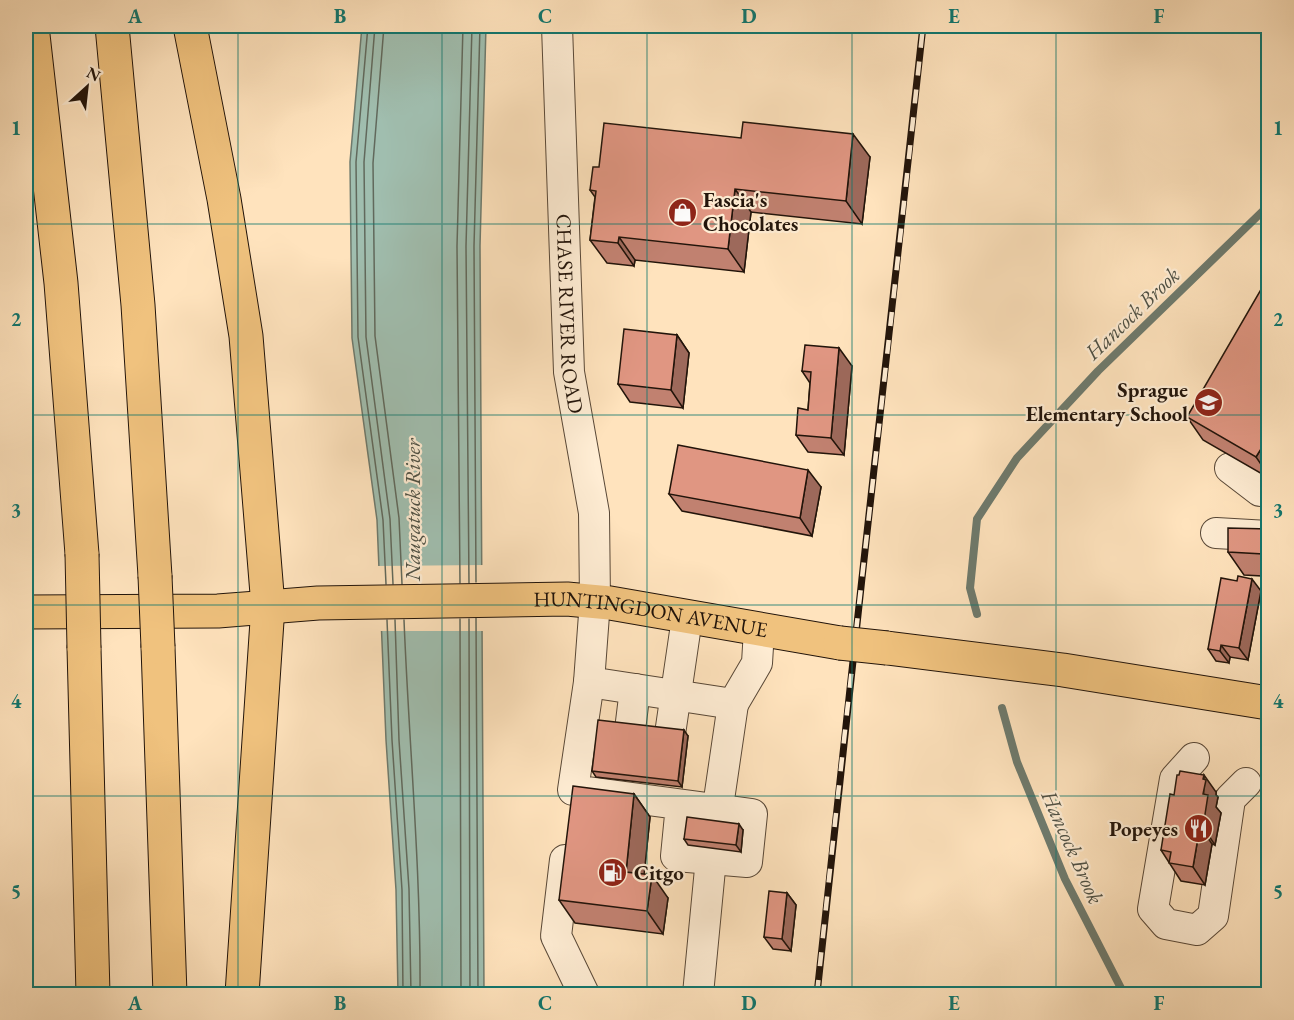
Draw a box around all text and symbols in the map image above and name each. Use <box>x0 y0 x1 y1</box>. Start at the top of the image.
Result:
text: A <box>127 3 143 29</box>
text: B <box>334 3 346 29</box>
text: C <box>538 3 552 29</box>
text: D <box>741 3 757 29</box>
text: E <box>948 3 960 29</box>
text: F <box>1154 3 1165 29</box>
north arrow <box>57 57 117 117</box>
text: N <box>83 62 104 86</box>
text: 1 <box>11 115 21 141</box>
text: 1 <box>1273 115 1283 141</box>
place label: Fascia's Chocolates <box>703 186 798 237</box>
shop icon: Fascia's Chocolates <box>666 196 698 228</box>
street label: CHASE RIVER ROAD <box>551 213 590 416</box>
water label: Hancock Brook <box>1078 261 1186 367</box>
text: 2 <box>11 306 22 332</box>
text: 2 <box>1273 306 1284 332</box>
place label: Sprague Elementary School <box>1026 376 1188 427</box>
school or university icon: Sprague Elementary School <box>1193 386 1225 418</box>
water label: Naugatuck River <box>398 437 427 582</box>
text: 3 <box>11 497 21 523</box>
text: 3 <box>1273 497 1283 523</box>
street label: HUNTINGDON AVENUE <box>533 585 770 643</box>
text: 4 <box>11 688 22 714</box>
text: 4 <box>1273 688 1284 714</box>
water label: Hancock Brook <box>1034 785 1110 909</box>
restaurant icon: Popeyes <box>1183 813 1215 845</box>
place label: Popeyes <box>1109 815 1178 842</box>
fuel station icon: Citgo <box>597 857 629 889</box>
place label: Citgo <box>634 859 684 886</box>
text: 5 <box>11 878 21 904</box>
text: 5 <box>1273 878 1283 904</box>
text: A <box>127 990 143 1016</box>
text: B <box>334 990 346 1016</box>
text: C <box>538 990 552 1016</box>
text: D <box>741 990 757 1016</box>
text: E <box>948 990 960 1016</box>
text: F <box>1154 990 1165 1016</box>

